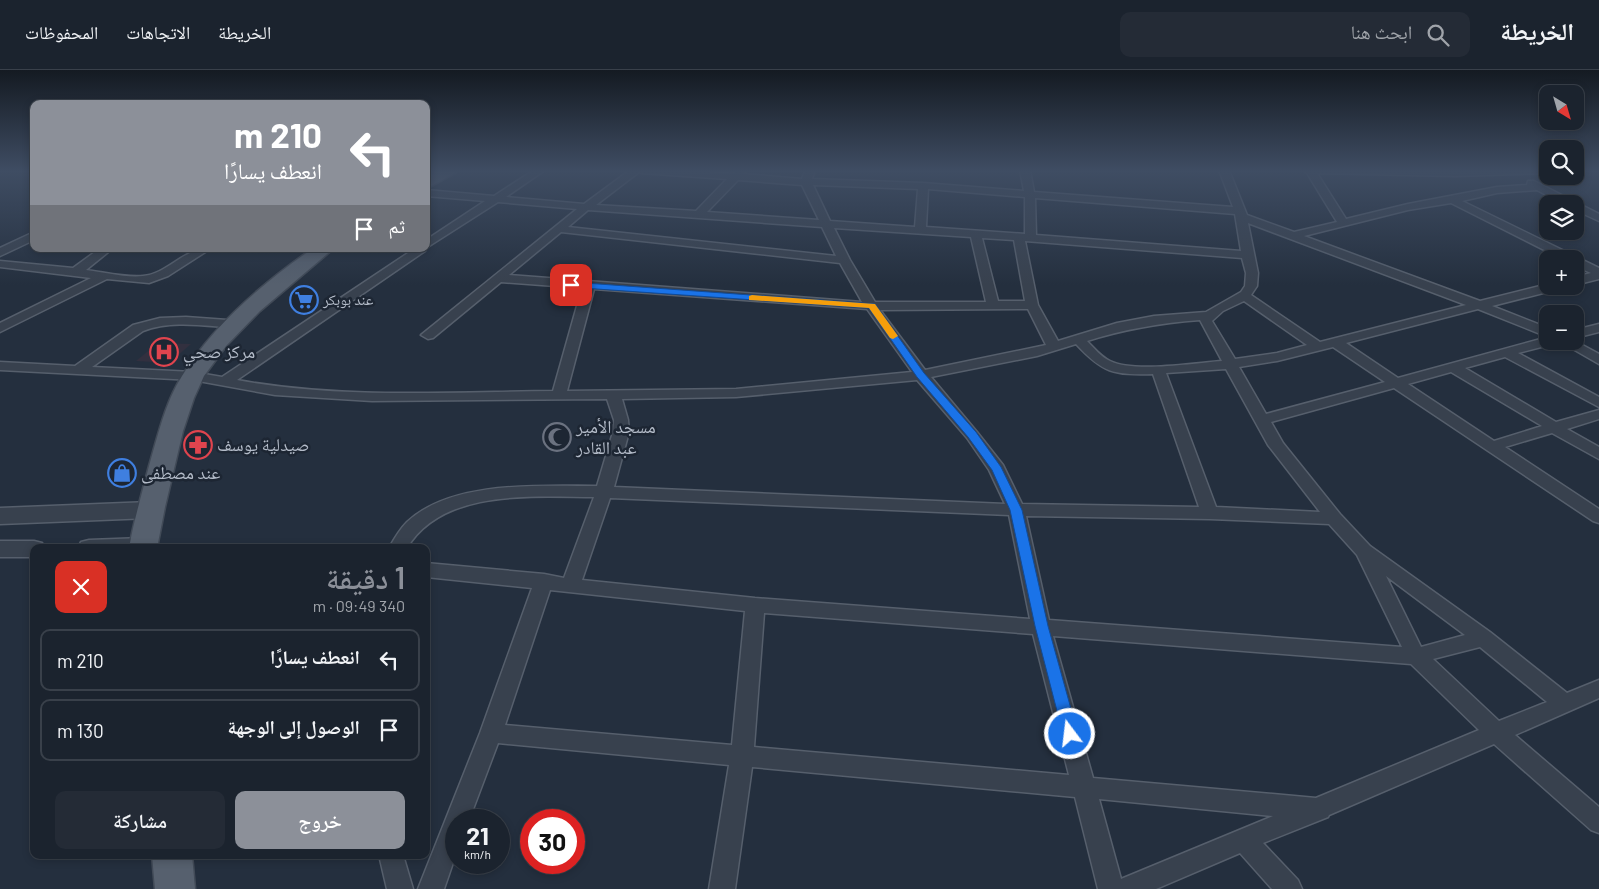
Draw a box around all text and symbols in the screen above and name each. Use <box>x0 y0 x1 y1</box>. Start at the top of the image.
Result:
search box <box>1120 12 1470 57</box>
text: الخريطة <box>1500 16 1574 45</box>
text: ابحث هنا <box>1351 20 1412 43</box>
text: المحفوظات <box>25 21 98 43</box>
text: الاتجاهات <box>126 21 190 43</box>
text: الخريطة <box>218 21 271 43</box>
icon: search <box>1424 21 1452 49</box>
north arrow <box>1539 85 1584 130</box>
map controls <box>1539 85 1584 350</box>
text: 210 m <box>234 113 322 155</box>
icon: left <box>340 120 405 185</box>
button: search <box>1539 140 1584 185</box>
text: انعطف يسارًا <box>224 157 322 183</box>
button: layers <box>1539 195 1584 240</box>
text: ثم <box>388 214 405 237</box>
icon: arrive <box>350 215 378 243</box>
button: + <box>1539 250 1584 295</box>
pin <box>550 264 592 306</box>
icon: arrive <box>557 271 585 299</box>
supermarket icon: عند بوبكر <box>289 285 319 315</box>
place label: عند بوبكر <box>322 290 374 309</box>
button: − <box>1539 305 1584 350</box>
hospital icon: مركز صحي <box>149 337 179 367</box>
place label: مركز صحي <box>183 340 255 367</box>
place label: مسجد الأمير عبد القادر <box>575 415 656 459</box>
mosque icon: مسجد الأمير عبد القادر <box>542 422 572 452</box>
pharmacy icon: صيدلية يوسف <box>183 430 213 460</box>
place label: صيدلية يوسف <box>217 433 309 455</box>
shop icon: عند مصطفى <box>107 458 137 488</box>
place label: عند مصطفى <box>141 461 220 484</box>
text: 1 دقيقة <box>326 559 405 595</box>
button: close <box>55 561 107 613</box>
text: 340 m · 09:49 <box>313 596 405 615</box>
text: انعطف يسارًا <box>270 645 360 668</box>
icon: left <box>375 646 403 674</box>
text: 210 m <box>57 649 104 672</box>
position arrow <box>1043 707 1095 759</box>
text: الوصول إلى الوجهة <box>227 715 360 738</box>
icon: arrive <box>375 716 403 744</box>
text: 130 m <box>57 719 104 742</box>
button: مشاركة <box>55 791 225 849</box>
button: خروج <box>235 791 405 849</box>
speed limit sign: 30 <box>520 809 585 874</box>
text: 21 <box>466 820 489 850</box>
text: km/h <box>464 847 491 861</box>

